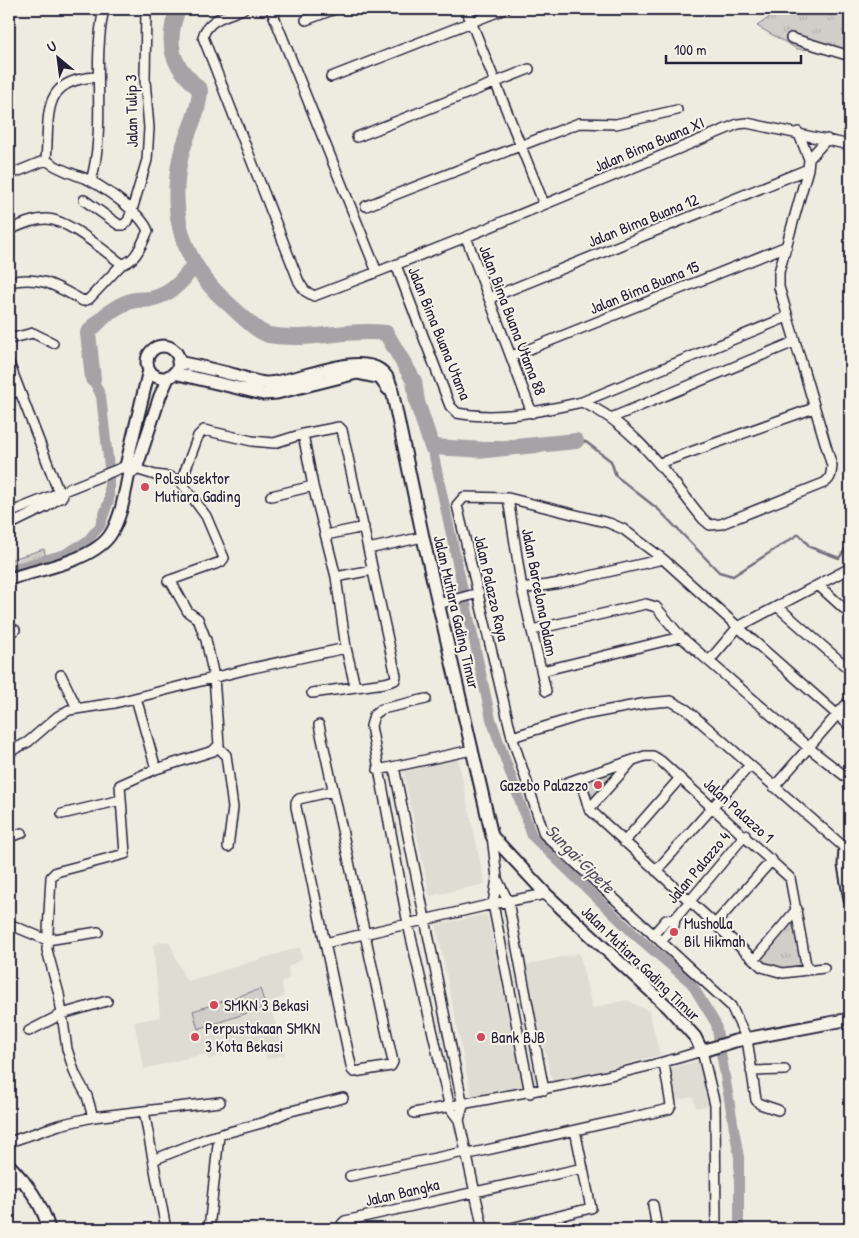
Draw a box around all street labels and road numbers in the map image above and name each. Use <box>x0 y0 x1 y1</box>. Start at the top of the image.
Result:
street label: Jalan Tulip 3 <box>119 74 143 148</box>
street label: Jalan Bima Buana XI <box>591 111 707 177</box>
street label: Jalan Bima Buana 12 <box>584 188 702 252</box>
street label: Jalan Bima Buana Utama 88 <box>474 242 552 398</box>
street label: Jalan Bima Buana 15 <box>586 255 702 319</box>
street label: Jalan Bima Buana Utama <box>403 263 477 403</box>
street label: Jalan Barcelona Dalam <box>517 526 563 658</box>
street label: Jalan Mutiara Gading Timur <box>429 533 485 691</box>
street label: Jalan Palazzo Raya <box>469 533 515 643</box>
street label: Jalan Palazzo 1 <box>699 772 779 848</box>
street label: Jalan Palazzo 4 <box>661 826 735 908</box>
street label: Jalan Mutiara Gading Timur <box>577 900 705 1026</box>
street label: Jalan Bangka <box>363 1173 441 1211</box>

